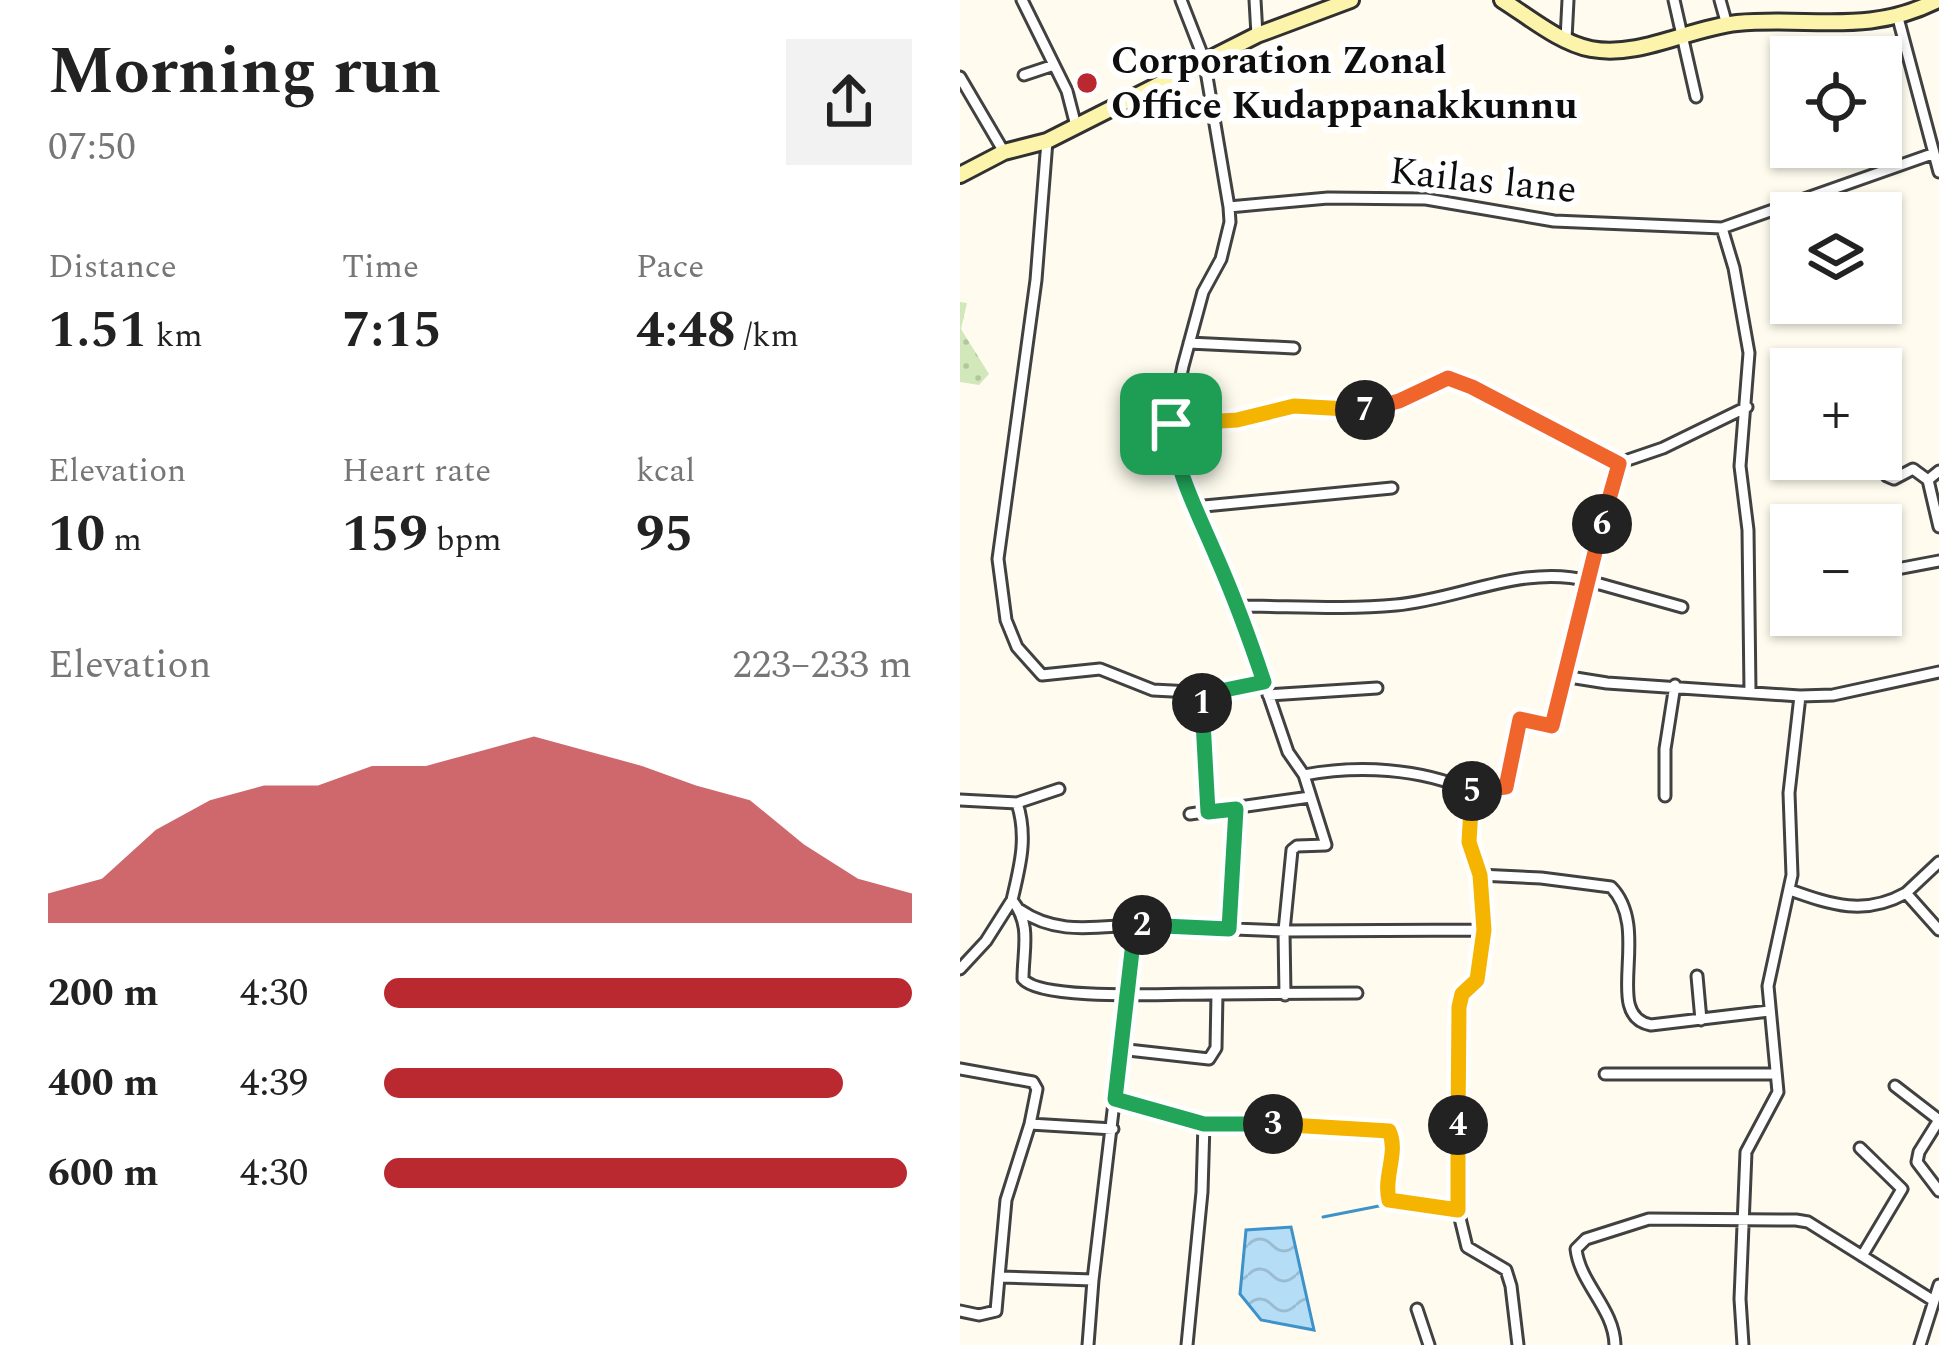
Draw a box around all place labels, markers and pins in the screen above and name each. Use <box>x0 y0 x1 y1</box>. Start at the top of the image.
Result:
place label: Corporation Zonal Office Kudappanakkunnu <box>1111 32 1577 136</box>
marker: Corporation Zonal Office Kudappanakkunnu <box>1074 70 1100 96</box>
pin <box>1120 373 1222 475</box>
pin: 7 <box>1335 380 1395 440</box>
pin: 6 <box>1572 494 1632 554</box>
pin: 1 <box>1172 673 1232 733</box>
pin: 5 <box>1442 761 1502 821</box>
pin: 2 <box>1112 895 1172 955</box>
pin: 3 <box>1243 1094 1303 1154</box>
pin: 4 <box>1428 1095 1488 1155</box>

